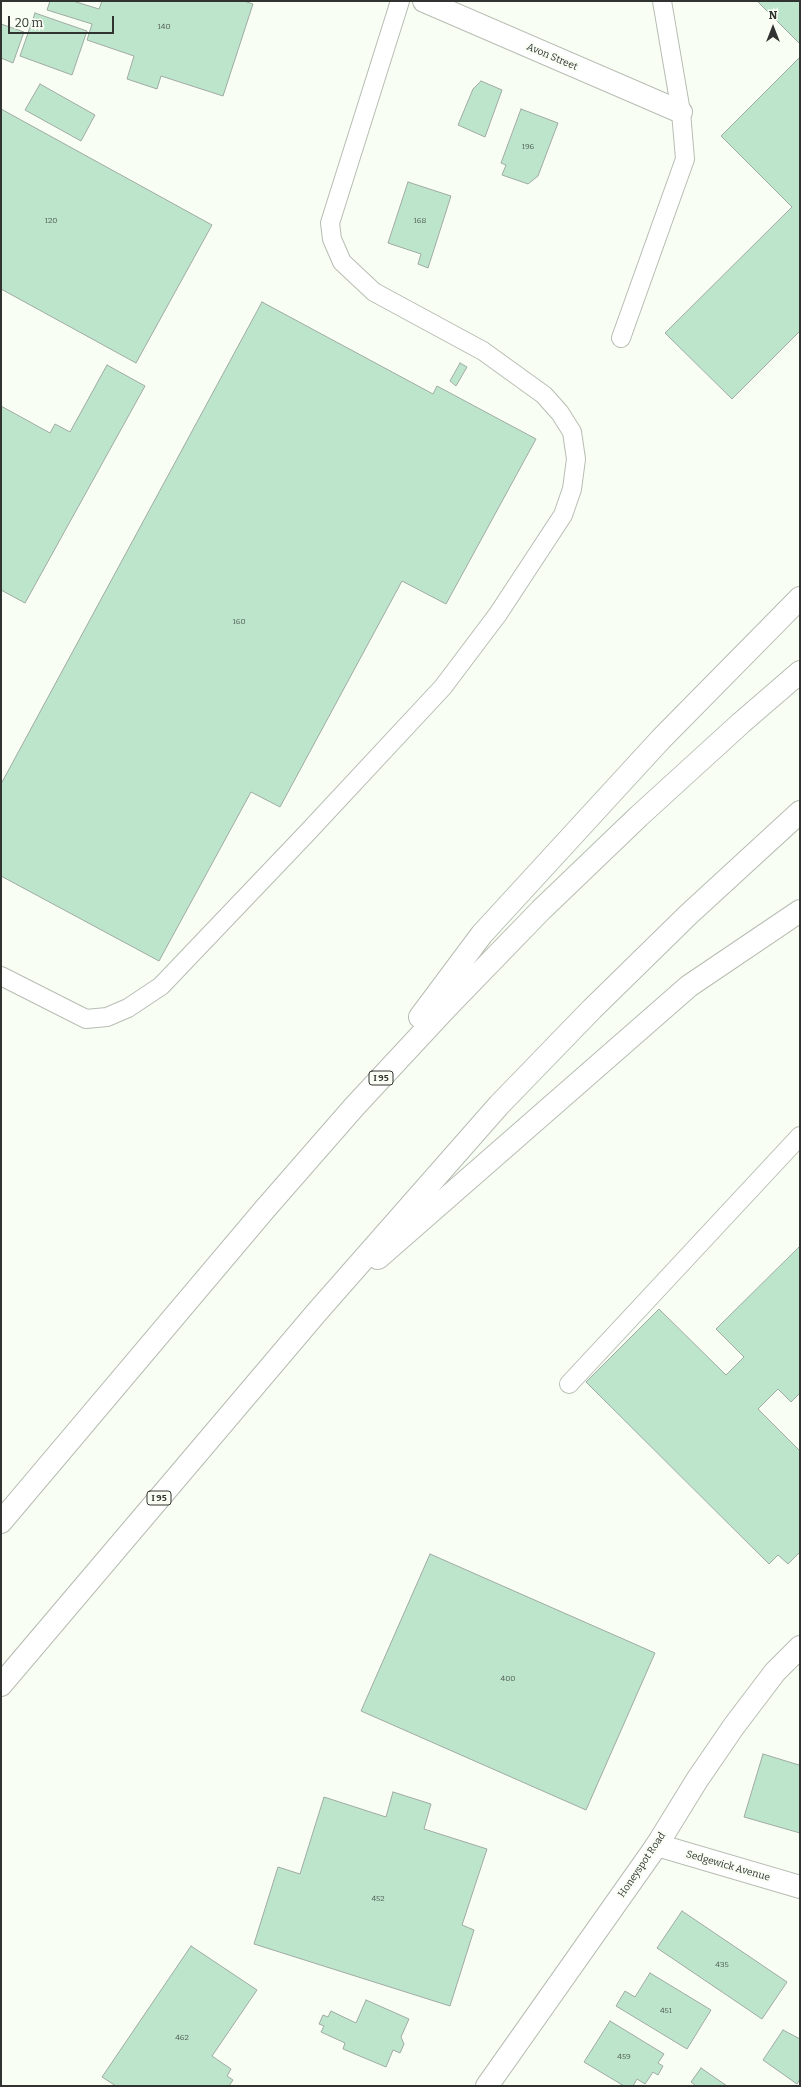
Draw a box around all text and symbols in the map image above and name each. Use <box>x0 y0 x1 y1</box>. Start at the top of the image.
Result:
scale bar <box>10 8 116 34</box>
north arrow <box>753 8 793 48</box>
text: N <box>769 9 777 22</box>
text: 20 m <box>15 16 43 30</box>
house number: 140 <box>157 22 171 32</box>
street label: Avon Street <box>525 41 579 73</box>
house number: 196 <box>522 142 534 152</box>
house number: 120 <box>45 216 57 226</box>
house number: 168 <box>414 216 426 226</box>
house number: 160 <box>232 617 246 627</box>
road number: I 95 <box>369 1071 393 1085</box>
road number: I 95 <box>147 1491 171 1505</box>
house number: 400 <box>501 1674 515 1684</box>
street label: Honeyspot Road <box>616 1830 668 1900</box>
street label: Sedgewick Avenue <box>685 1848 771 1884</box>
house number: 452 <box>371 1894 385 1904</box>
house number: 435 <box>715 1960 729 1970</box>
house number: 451 <box>660 2006 672 2016</box>
house number: 462 <box>175 2033 189 2043</box>
house number: 459 <box>617 2052 631 2062</box>

